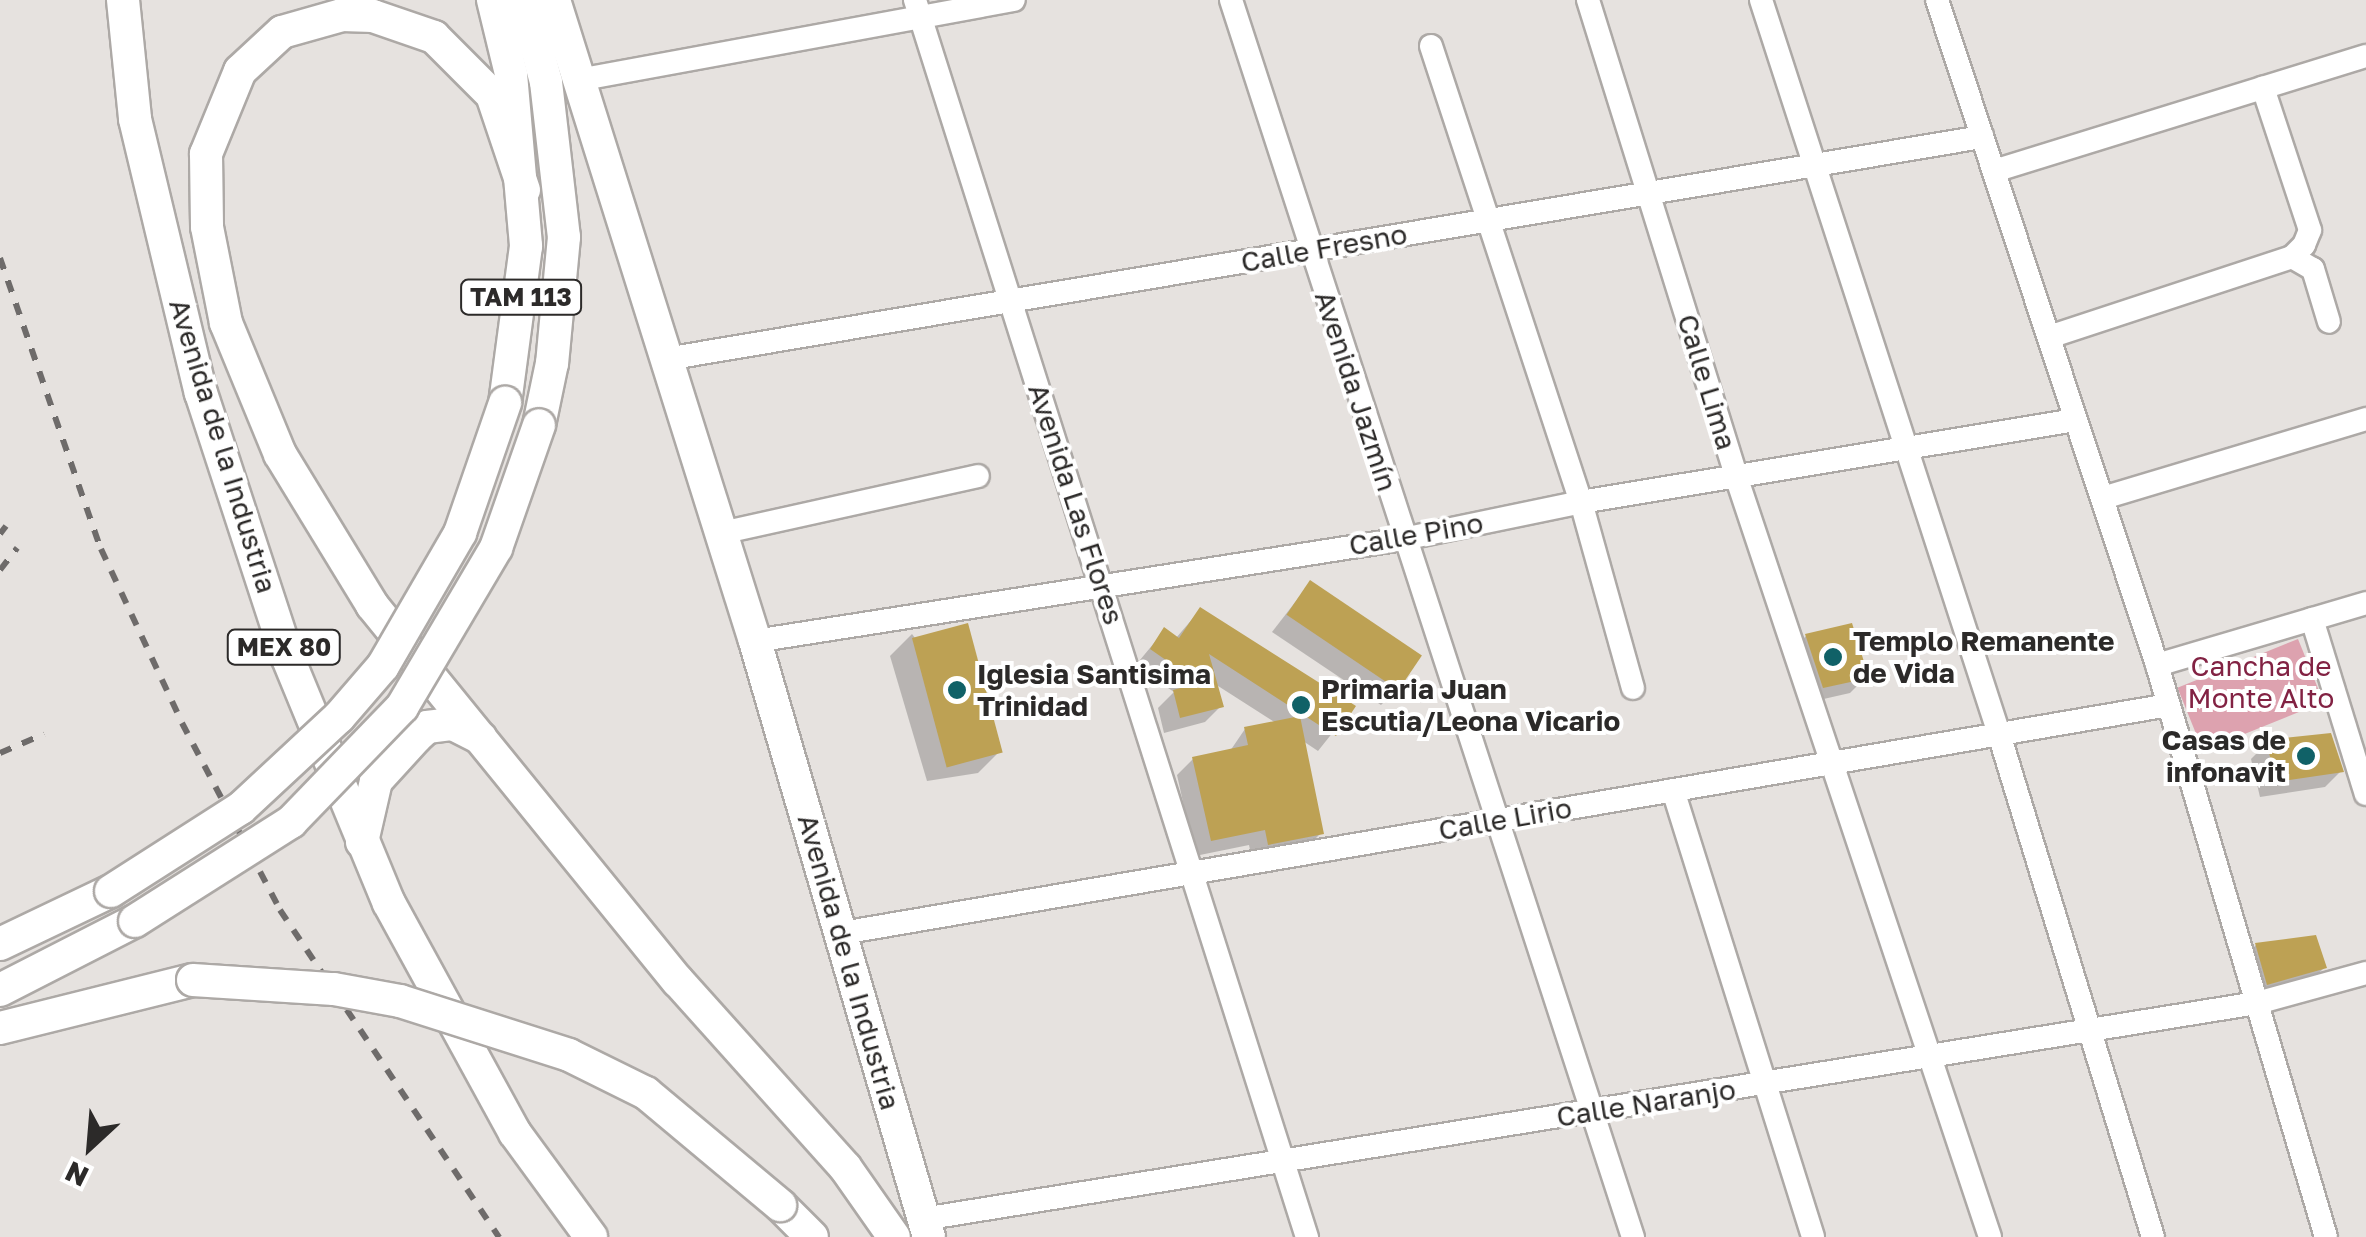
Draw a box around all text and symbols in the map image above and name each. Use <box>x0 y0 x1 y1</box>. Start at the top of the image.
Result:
street label: Calle Fresno <box>1238 217 1410 279</box>
road number: TAM 113 <box>458 277 584 317</box>
street label: Avenida Jazmín <box>1308 287 1404 495</box>
street label: Avenida de la Industria <box>162 295 284 597</box>
street label: Calle Lima <box>1670 310 1744 454</box>
street label: Avenida Las Flores <box>1021 379 1131 629</box>
street label: Calle Pino <box>1346 506 1486 562</box>
place label: Templo Remanente de Vida <box>1853 624 2115 690</box>
road number: MEX 80 <box>226 627 342 667</box>
marker: Templo Remanente de Vida <box>1822 646 1844 668</box>
park label: Cancha de Monte Alto <box>2188 649 2334 715</box>
place label: Iglesia Santisima Trinidad <box>977 657 1211 723</box>
place label: Primaria Juan Escutia/Leona Vicario <box>1321 672 1620 738</box>
marker: Iglesia Santisima Trinidad <box>946 679 968 701</box>
marker: Primaria Juan Escutia/Leona Vicario <box>1290 694 1312 716</box>
place label: Casas de infonavit <box>2162 723 2286 789</box>
marker: Casas de infonavit <box>2295 745 2317 767</box>
street label: Calle Lirio <box>1436 791 1574 847</box>
street label: Avenida de la Industria <box>791 810 907 1114</box>
street label: Calle Naranjo <box>1554 1072 1738 1134</box>
north arrow <box>40 1097 140 1197</box>
text: N <box>60 1155 93 1194</box>

